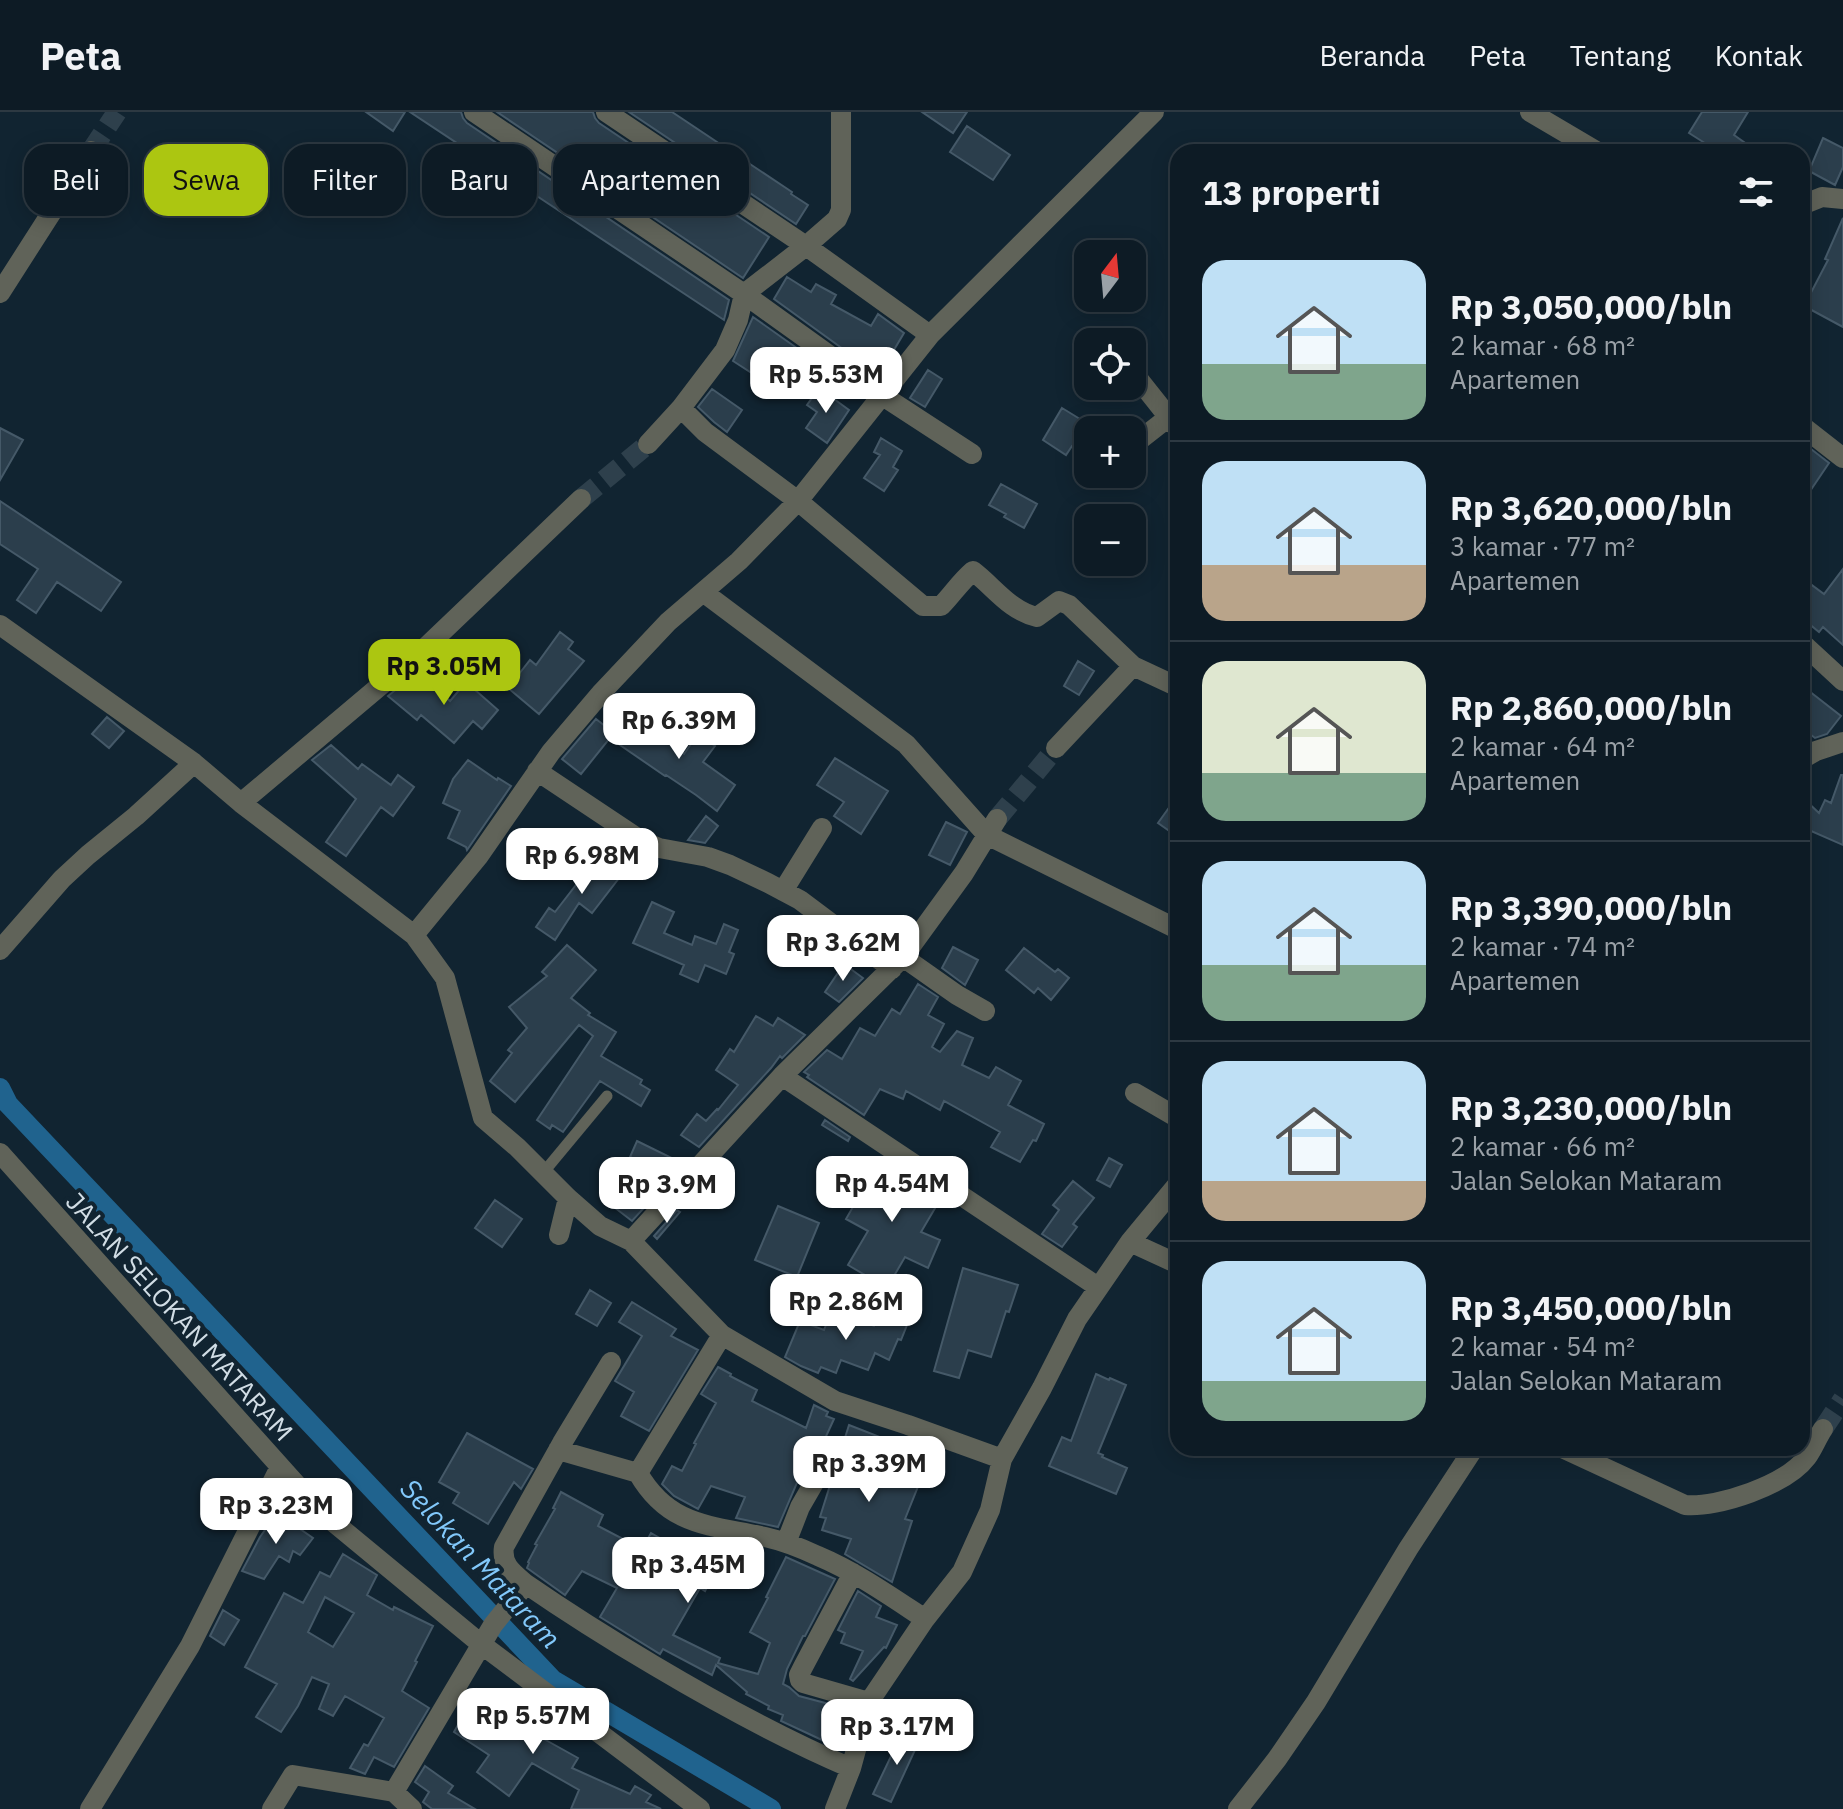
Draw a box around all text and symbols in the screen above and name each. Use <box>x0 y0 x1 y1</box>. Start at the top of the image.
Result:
text: Peta <box>40 31 122 80</box>
text: Beranda <box>1319 37 1425 74</box>
text: Peta <box>1469 37 1526 74</box>
text: Tentang <box>1570 37 1671 74</box>
text: Kontak <box>1715 37 1803 74</box>
chip: Beli <box>24 144 128 216</box>
chip: Sewa <box>144 144 268 216</box>
chip: Filter <box>284 144 406 216</box>
chip: Baru <box>422 144 537 216</box>
chip: Apartemen <box>553 144 749 216</box>
text: 13 properti <box>1202 170 1381 214</box>
icon: filters <box>1734 170 1778 214</box>
north arrow <box>1074 240 1146 312</box>
map controls <box>1074 240 1146 576</box>
text: Rp 3,050,000/bln <box>1450 284 1732 328</box>
icon: home <box>1266 292 1362 388</box>
button: locate <box>1074 328 1146 400</box>
text: 2 kamar · 68 m² <box>1450 328 1635 362</box>
pin: Rp 5.53M <box>743 347 909 415</box>
text: Rp 5.53M <box>768 356 884 390</box>
text: Apartemen <box>1450 362 1580 396</box>
button: + <box>1074 416 1146 488</box>
text: Rp 3,620,000/bln <box>1450 485 1732 529</box>
icon: home <box>1266 493 1362 589</box>
button: − <box>1074 504 1146 576</box>
text: 3 kamar · 77 m² <box>1450 529 1635 563</box>
text: Apartemen <box>1450 563 1580 597</box>
pin: Rp 3.05M <box>361 639 527 707</box>
text: Rp 3.05M <box>386 648 502 682</box>
text: Rp 2,860,000/bln <box>1450 685 1732 729</box>
pin: Rp 6.39M <box>596 693 762 761</box>
icon: home <box>1266 693 1362 789</box>
text: Rp 6.39M <box>621 702 737 736</box>
text: 2 kamar · 64 m² <box>1450 729 1635 763</box>
text: Apartemen <box>1450 763 1580 797</box>
pin: Rp 6.98M <box>499 828 665 896</box>
text: Rp 6.98M <box>524 837 640 871</box>
text: Rp 3,390,000/bln <box>1450 885 1732 929</box>
icon: home <box>1266 893 1362 989</box>
pin: Rp 3.62M <box>760 915 926 983</box>
text: Rp 3.62M <box>785 924 901 958</box>
text: 2 kamar · 74 m² <box>1450 929 1635 963</box>
text: Apartemen <box>1450 963 1580 997</box>
text: Rp 3,230,000/bln <box>1450 1085 1732 1129</box>
icon: home <box>1266 1093 1362 1189</box>
text: 2 kamar · 66 m² <box>1450 1129 1635 1163</box>
pin: Rp 4.54M <box>809 1156 975 1224</box>
pin: Rp 3.9M <box>593 1157 741 1225</box>
text: Jalan Selokan Mataram <box>1450 1163 1722 1197</box>
text: Rp 4.54M <box>834 1165 950 1199</box>
text: Rp 3.9M <box>617 1166 717 1200</box>
street label: JALAN SELOKAN MATARAM <box>59 1184 301 1448</box>
pin: Rp 2.86M <box>763 1274 929 1342</box>
text: Rp 2.86M <box>788 1283 904 1317</box>
text: Rp 3,450,000/bln <box>1450 1285 1732 1329</box>
icon: home <box>1266 1293 1362 1389</box>
text: 2 kamar · 54 m² <box>1450 1329 1635 1363</box>
text: Jalan Selokan Mataram <box>1450 1363 1722 1397</box>
pin: Rp 3.39M <box>786 1436 952 1504</box>
text: Rp 3.39M <box>811 1445 927 1479</box>
water label: Selokan Mataram <box>393 1470 569 1656</box>
pin: Rp 3.23M <box>193 1478 359 1546</box>
text: Rp 3.23M <box>218 1487 334 1521</box>
pin: Rp 3.45M <box>605 1537 771 1605</box>
text: Rp 3.45M <box>630 1546 746 1580</box>
pin: Rp 5.57M <box>450 1688 616 1756</box>
text: Rp 5.57M <box>475 1697 591 1731</box>
pin: Rp 3.17M <box>814 1699 980 1767</box>
text: Rp 3.17M <box>839 1708 955 1742</box>

